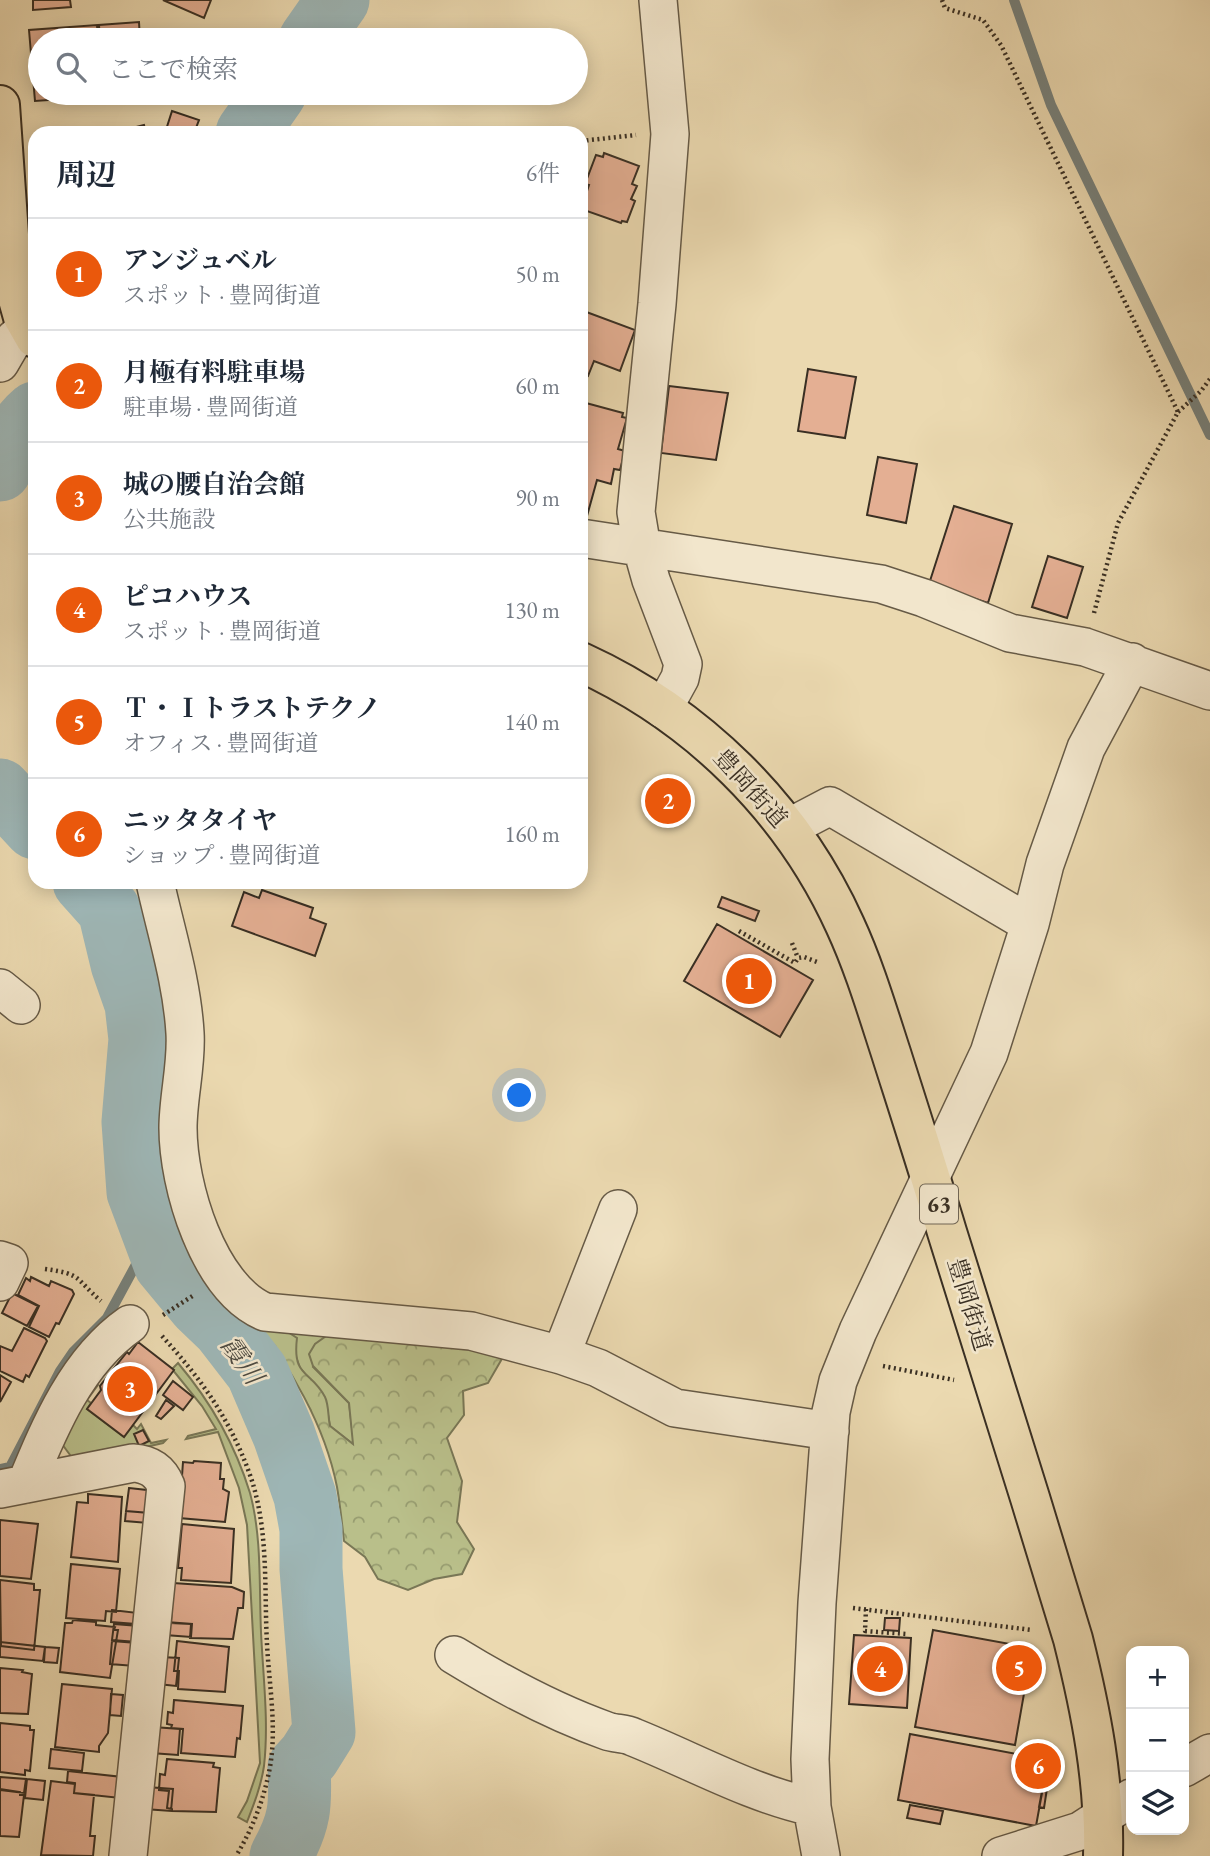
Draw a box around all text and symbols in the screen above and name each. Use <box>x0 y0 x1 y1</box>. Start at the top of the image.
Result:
search box <box>28 28 588 105</box>
icon: search <box>52 48 90 86</box>
text: ここで検索 <box>108 52 238 86</box>
text: 周辺 <box>56 155 116 194</box>
text: 6件 <box>526 158 560 188</box>
text: アンジュベル <box>123 243 277 277</box>
text: 1 <box>73 259 85 289</box>
text: 50 m <box>515 259 560 289</box>
text: スポット · 豊岡街道 <box>123 280 321 310</box>
text: 月極有料駐車場 <box>123 355 305 389</box>
text: 2 <box>73 371 85 401</box>
text: 60 m <box>515 371 560 401</box>
text: 駐車場 · 豊岡街道 <box>123 392 298 422</box>
text: 城の腰自治会館 <box>123 467 305 501</box>
text: 3 <box>73 483 85 513</box>
text: 90 m <box>515 483 560 513</box>
text: 公共施設 <box>123 504 215 534</box>
text: ピコハウス <box>123 579 252 613</box>
text: 4 <box>73 595 85 625</box>
text: 130 m <box>504 595 560 625</box>
text: スポット · 豊岡街道 <box>123 616 321 646</box>
text: Ｔ・Ｉトラストテクノ <box>123 691 381 725</box>
text: 5 <box>73 707 85 737</box>
text: 140 m <box>504 707 560 737</box>
text: オフィス · 豊岡街道 <box>123 728 318 758</box>
street label: 豊岡街道 <box>707 742 795 834</box>
pin: 2 <box>645 775 691 827</box>
text: ニッタタイヤ <box>123 803 277 837</box>
text: 6 <box>73 819 85 849</box>
text: 160 m <box>504 819 560 849</box>
text: ショップ · 豊岡街道 <box>123 840 320 870</box>
pin: 1 <box>726 955 772 1007</box>
your location <box>502 1078 536 1112</box>
road number: 63 <box>920 1184 958 1224</box>
street label: 豊岡街道 <box>941 1254 999 1354</box>
water label: 霞川 <box>213 1329 273 1393</box>
pin: 3 <box>107 1363 153 1415</box>
pin: 5 <box>996 1642 1042 1694</box>
pin: 4 <box>857 1643 903 1695</box>
map controls <box>1126 1646 1189 1835</box>
button: + <box>1126 1646 1189 1709</box>
button: − <box>1126 1709 1189 1772</box>
pin: 6 <box>1015 1740 1061 1792</box>
button: layers <box>1126 1772 1189 1835</box>

